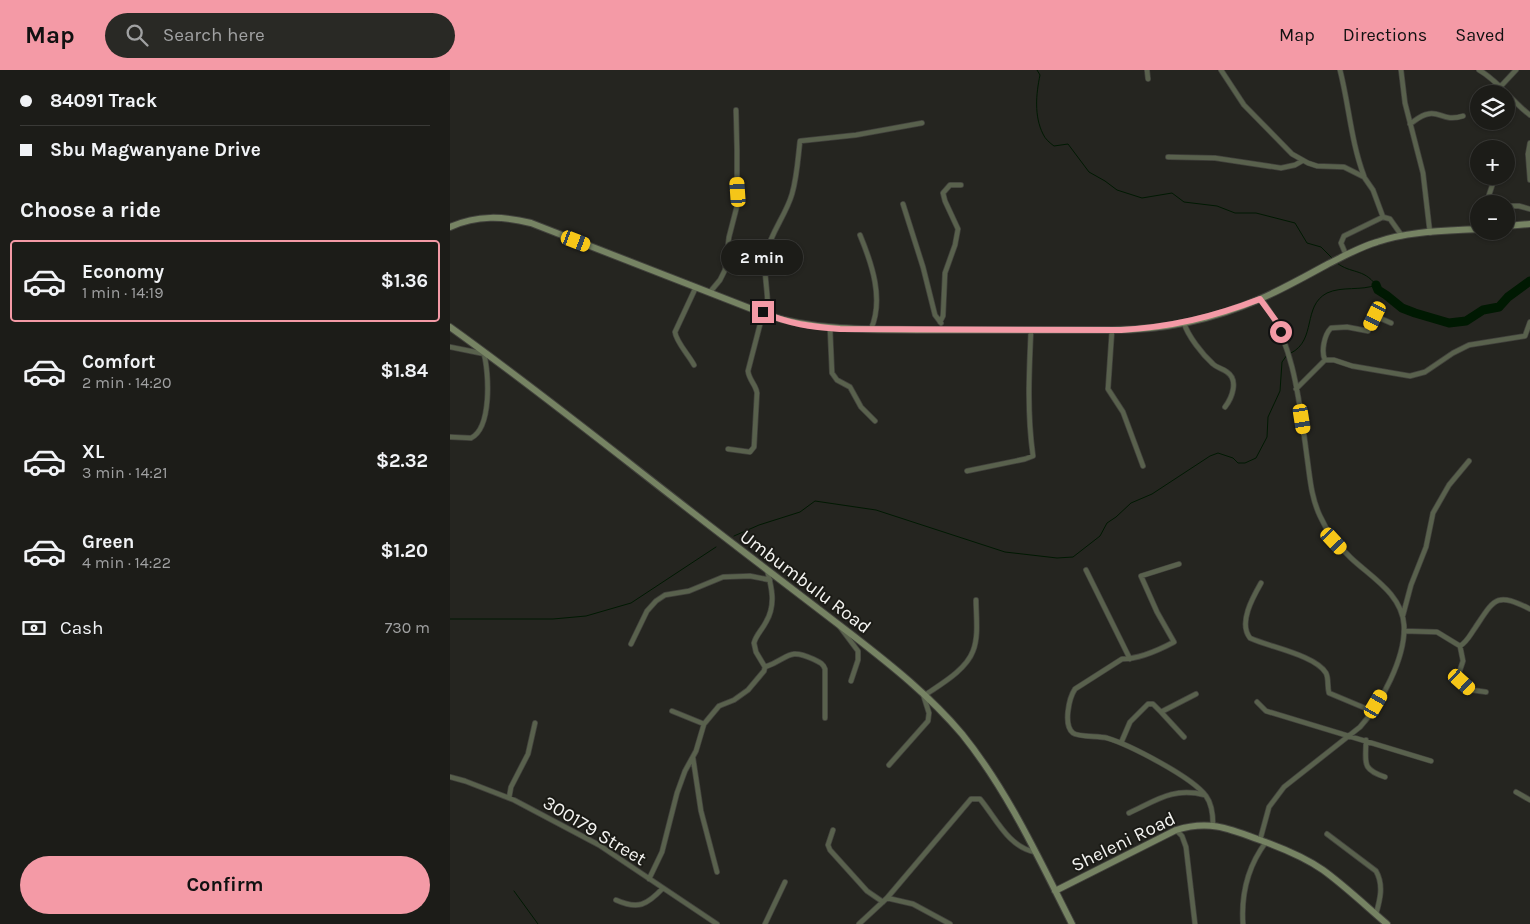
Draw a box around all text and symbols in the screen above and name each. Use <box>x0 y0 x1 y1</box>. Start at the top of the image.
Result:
search box <box>105 13 455 58</box>
text: Map <box>25 21 75 49</box>
icon: search <box>123 21 151 49</box>
text: Search here <box>163 24 265 46</box>
text: Map <box>1279 24 1315 46</box>
text: Directions <box>1343 24 1427 46</box>
text: Saved <box>1455 24 1505 46</box>
map controls <box>1470 85 1515 240</box>
button: layers <box>1470 85 1515 130</box>
text: 84091 Track <box>50 90 157 112</box>
text: Sbu Magwanyane Drive <box>50 139 261 161</box>
button: + <box>1470 140 1515 185</box>
car <box>729 177 746 207</box>
button: − <box>1470 195 1515 240</box>
text: Choose a ride <box>20 197 161 223</box>
car <box>559 229 592 253</box>
callout: 2 min <box>722 240 804 274</box>
text: 2 min <box>740 248 784 267</box>
icon: car <box>22 259 67 304</box>
text: Economy <box>82 261 164 283</box>
text: $1.36 <box>381 270 428 292</box>
text: 1 min · 14:19 <box>82 283 163 302</box>
car <box>1361 299 1388 333</box>
route end <box>752 301 774 323</box>
route start <box>1270 321 1292 343</box>
icon: car <box>22 349 67 394</box>
text: Comfort <box>82 351 156 373</box>
text: $1.84 <box>380 360 428 382</box>
text: 2 min · 14:20 <box>82 373 172 392</box>
car <box>1292 403 1311 435</box>
icon: car <box>22 439 67 484</box>
text: XL <box>82 441 104 463</box>
text: $2.32 <box>376 450 428 472</box>
text: 3 min · 14:21 <box>82 463 168 482</box>
street label: Umbumbulu Road <box>735 525 875 638</box>
car <box>1318 525 1349 557</box>
icon: car <box>22 529 67 574</box>
text: Green <box>82 531 134 553</box>
text: $1.20 <box>381 540 428 562</box>
text: 4 min · 14:22 <box>82 553 171 572</box>
icon: cash <box>20 614 48 642</box>
text: Cash <box>60 617 104 639</box>
text: 730 m <box>385 618 430 637</box>
car <box>1445 666 1478 698</box>
car <box>1362 687 1389 721</box>
street label: 300179 Street <box>539 791 650 870</box>
street label: Sheleni Road <box>1068 807 1179 877</box>
button: Confirm <box>20 856 430 914</box>

